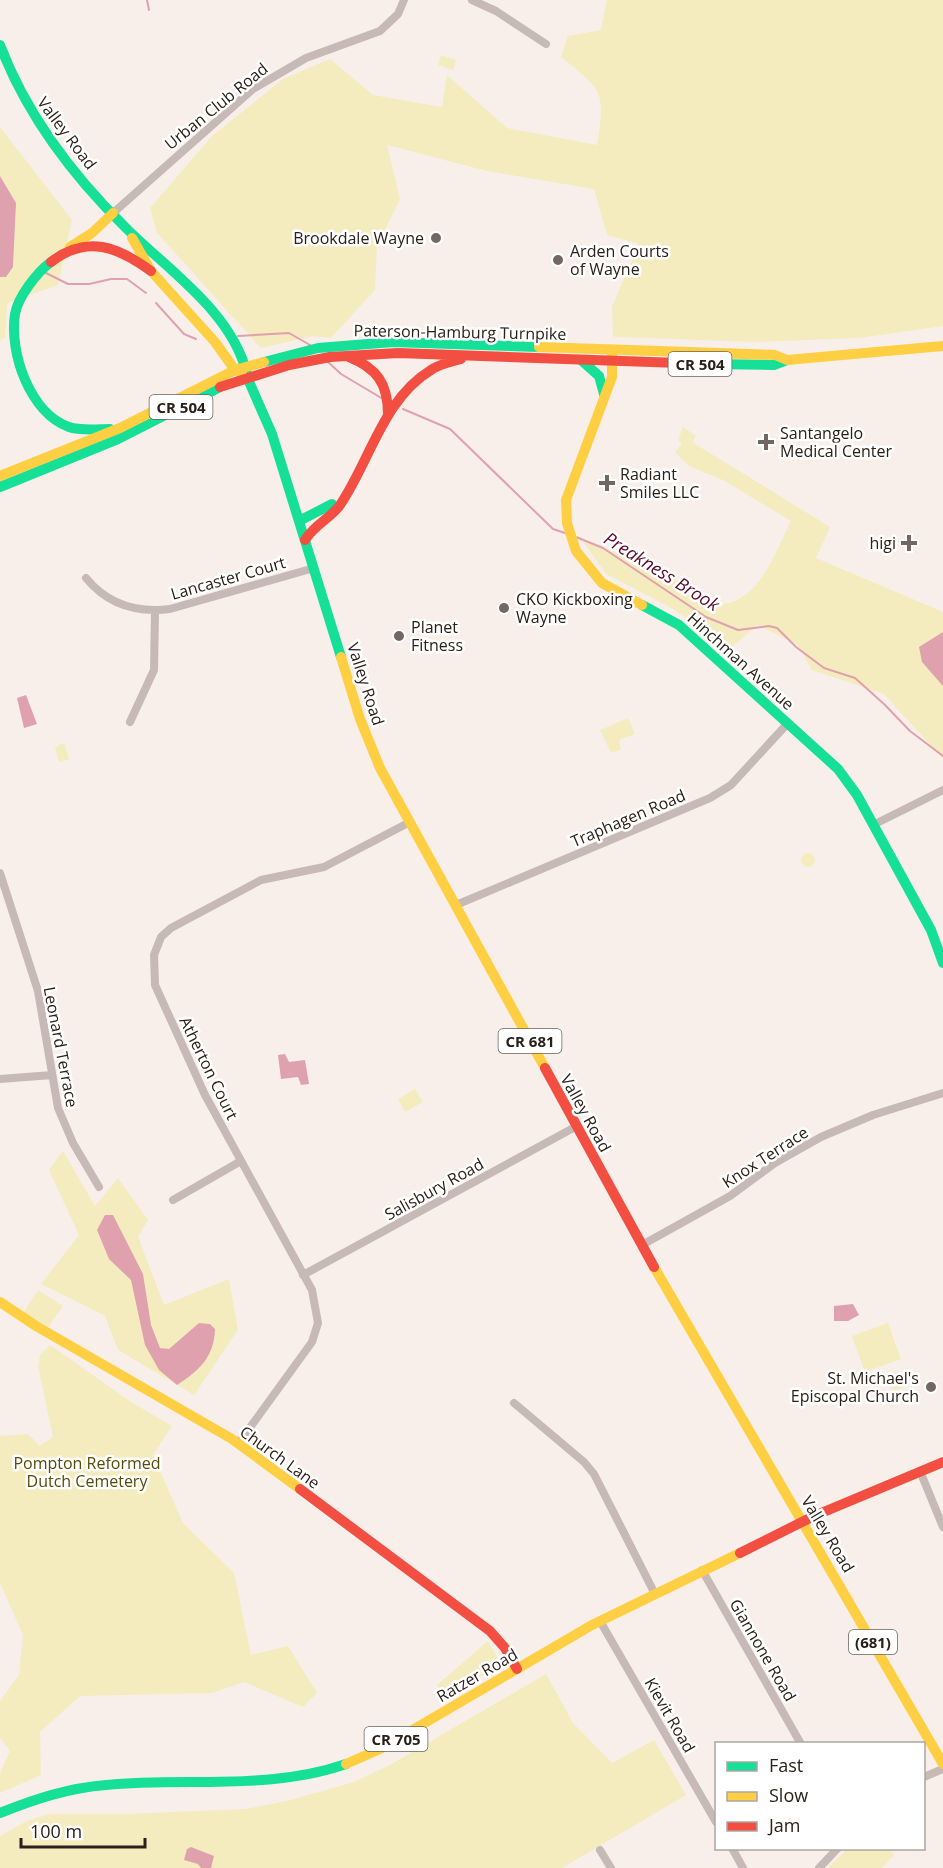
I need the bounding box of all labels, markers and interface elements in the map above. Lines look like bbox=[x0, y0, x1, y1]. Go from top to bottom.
street label: Urban Club Road bbox=[160, 58, 272, 154]
street label: Valley Road bbox=[32, 92, 102, 174]
place label: Brookdale Wayne bbox=[293, 227, 424, 249]
marker: Brookdale Wayne bbox=[429, 231, 443, 245]
place label: Arden Courts of Wayne bbox=[570, 240, 669, 280]
marker: Arden Courts of Wayne bbox=[551, 253, 565, 267]
street label: Paterson-Hamburg Turnpike bbox=[354, 319, 567, 345]
road number: CR 504 bbox=[668, 352, 732, 376]
road number: CR 504 bbox=[150, 395, 213, 419]
place label: Santangelo Medical Center bbox=[780, 422, 893, 462]
marker: Santangelo Medical Center bbox=[757, 433, 775, 451]
place label: Radiant Smiles LLC bbox=[620, 463, 699, 503]
marker: Radiant Smiles LLC bbox=[598, 474, 616, 492]
water label: Preakness Brook bbox=[600, 526, 725, 617]
place label: higi bbox=[869, 532, 896, 554]
marker: higi bbox=[900, 534, 918, 552]
street label: Lancaster Court bbox=[168, 551, 288, 605]
place label: CKO Kickboxing Wayne bbox=[516, 588, 633, 628]
marker: CKO Kickboxing Wayne bbox=[497, 601, 511, 615]
street label: Hinchman Avenue bbox=[683, 607, 799, 715]
place label: Planet Fitness bbox=[411, 616, 463, 656]
marker: Planet Fitness bbox=[392, 629, 406, 643]
street label: Valley Road bbox=[342, 640, 390, 728]
street label: Traphagen Road bbox=[567, 784, 689, 852]
street label: Leonard Terrace bbox=[39, 985, 83, 1109]
street label: Atherton Court bbox=[175, 1013, 244, 1124]
road number: CR 681 bbox=[498, 1029, 562, 1053]
street label: Valley Road bbox=[556, 1070, 616, 1156]
street label: Knox Terrace bbox=[718, 1121, 812, 1193]
street label: Salisbury Road bbox=[381, 1153, 487, 1225]
place label: St. Michael's Episcopal Church bbox=[791, 1367, 919, 1407]
marker: St. Michael's Episcopal Church bbox=[924, 1380, 938, 1394]
street label: Church Lane bbox=[236, 1420, 324, 1494]
park label: Pompton Reformed Dutch Cemetery bbox=[13, 1452, 161, 1492]
street label: Valley Road bbox=[796, 1492, 860, 1576]
street label: Giannone Road bbox=[725, 1595, 801, 1705]
road number: (681) bbox=[849, 1630, 897, 1654]
street label: Ratzer Road bbox=[433, 1643, 521, 1707]
street label: Kievit Road bbox=[640, 1674, 700, 1756]
road number: CR 705 bbox=[364, 1727, 428, 1751]
legend bbox=[715, 1742, 925, 1850]
text: Fast bbox=[769, 1753, 803, 1777]
text: Slow bbox=[769, 1783, 808, 1807]
scale bar bbox=[21, 1811, 146, 1849]
text: Jam bbox=[767, 1813, 801, 1837]
text: 100 m bbox=[30, 1819, 82, 1843]

